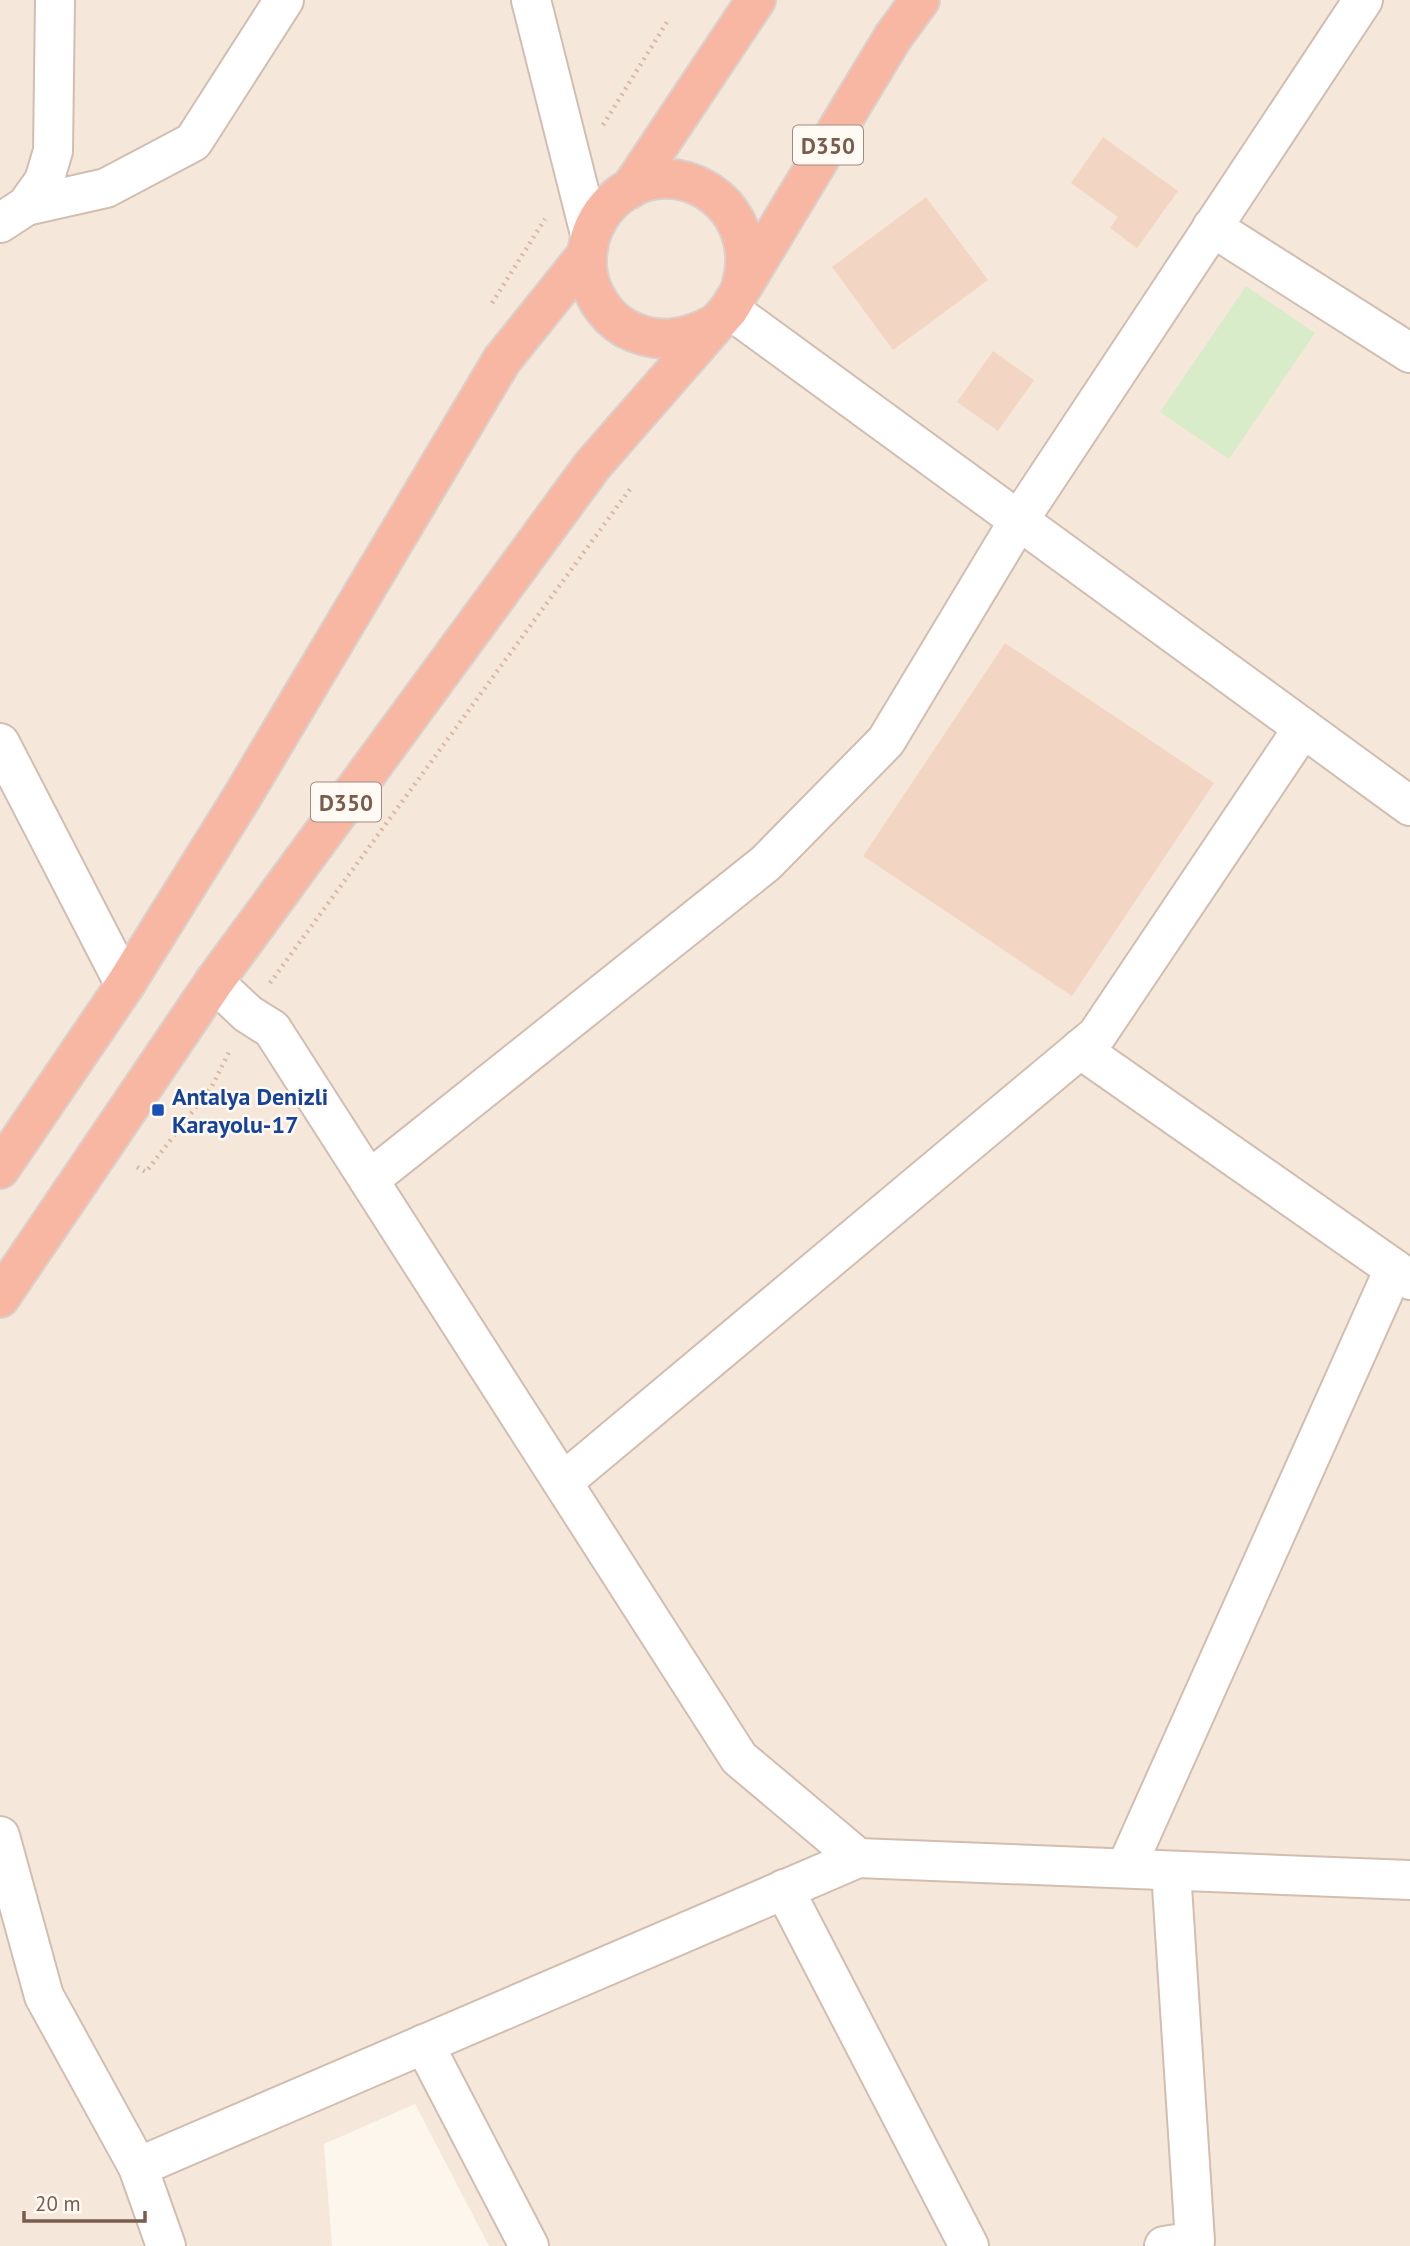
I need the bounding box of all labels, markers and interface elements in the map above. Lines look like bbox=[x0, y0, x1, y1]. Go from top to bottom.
road number: D350 bbox=[793, 126, 863, 164]
road number: D350 bbox=[311, 782, 381, 822]
place label: Antalya Denizli Karayolu-17 bbox=[172, 1081, 328, 1140]
marker: Antalya Denizli Karayolu-17 bbox=[150, 1102, 166, 1118]
scale bar bbox=[24, 2180, 145, 2224]
text: 20 m bbox=[35, 2190, 81, 2217]

